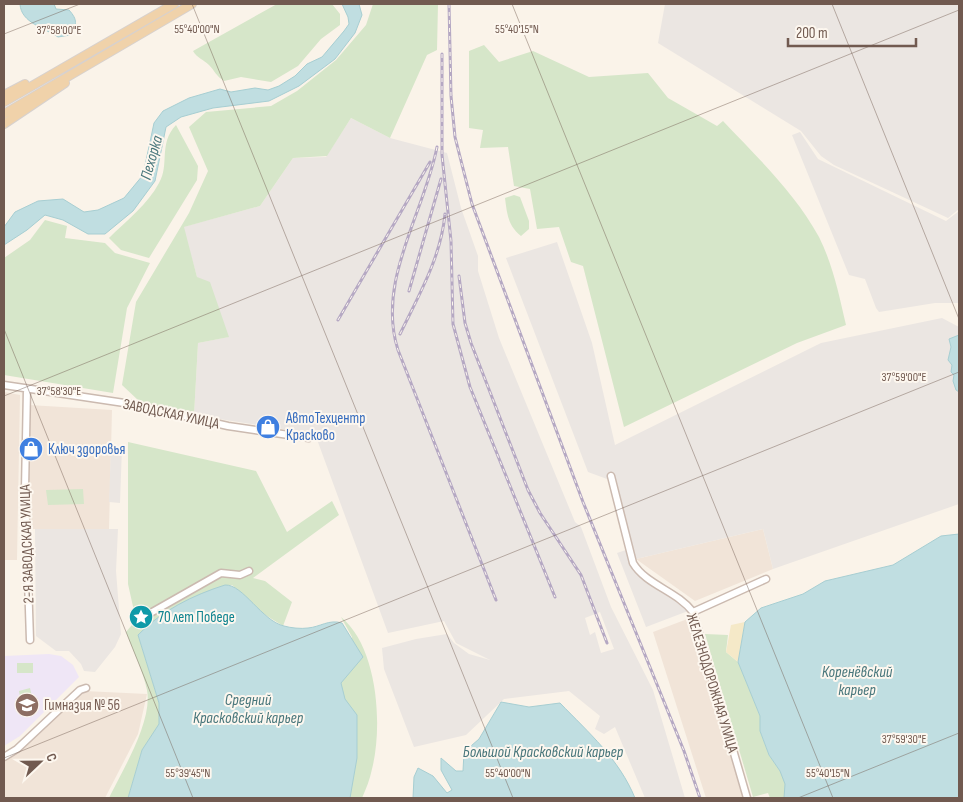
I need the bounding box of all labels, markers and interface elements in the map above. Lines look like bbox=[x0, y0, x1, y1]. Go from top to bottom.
scale bar bbox=[788, 15, 916, 47]
text: 55°40'00"N bbox=[174, 22, 220, 37]
text: 55°40'15"N bbox=[495, 22, 539, 37]
text: 37°58'00"E bbox=[37, 23, 81, 38]
text: 200 m bbox=[796, 24, 828, 43]
water label: Пехорка bbox=[137, 133, 167, 182]
text: 37°59'00"E bbox=[881, 370, 927, 385]
text: 37°58'30"E bbox=[37, 384, 81, 399]
street label: ЗАВОДСКАЯ УЛИЦА bbox=[121, 395, 221, 434]
place label: АвтоТехцентр Красково bbox=[285, 409, 365, 445]
shop icon: АвтоТехцентр Красково bbox=[255, 414, 281, 440]
shop icon: Ключ здоровья bbox=[18, 436, 44, 462]
place label: Ключ здоровья bbox=[48, 440, 125, 459]
street label: 2-Я ЗАВОДСКАЯ УЛИЦА bbox=[15, 484, 39, 604]
place icon: 70 лет Победе bbox=[128, 604, 154, 630]
place label: 70 лет Победе bbox=[158, 608, 235, 627]
street label: ЖЕЛЕЗНОДОРОЖНАЯ УЛИЦА bbox=[682, 611, 742, 756]
water label: Коренёвский карьер bbox=[822, 663, 893, 700]
water label: Средний Красковский карьер bbox=[193, 691, 304, 728]
school or university icon: Гимназия № 56 bbox=[14, 692, 40, 718]
place label: Гимназия № 56 bbox=[44, 696, 120, 715]
text: 37°59'30"E bbox=[882, 732, 926, 747]
north arrow bbox=[15, 737, 65, 787]
water label: Большой Красковский карьер bbox=[463, 743, 624, 762]
text: С bbox=[42, 751, 61, 764]
text: 55°39'45"N bbox=[166, 766, 210, 781]
text: 55°40'00"N bbox=[485, 766, 531, 781]
text: 55°40'15"N bbox=[806, 766, 850, 781]

